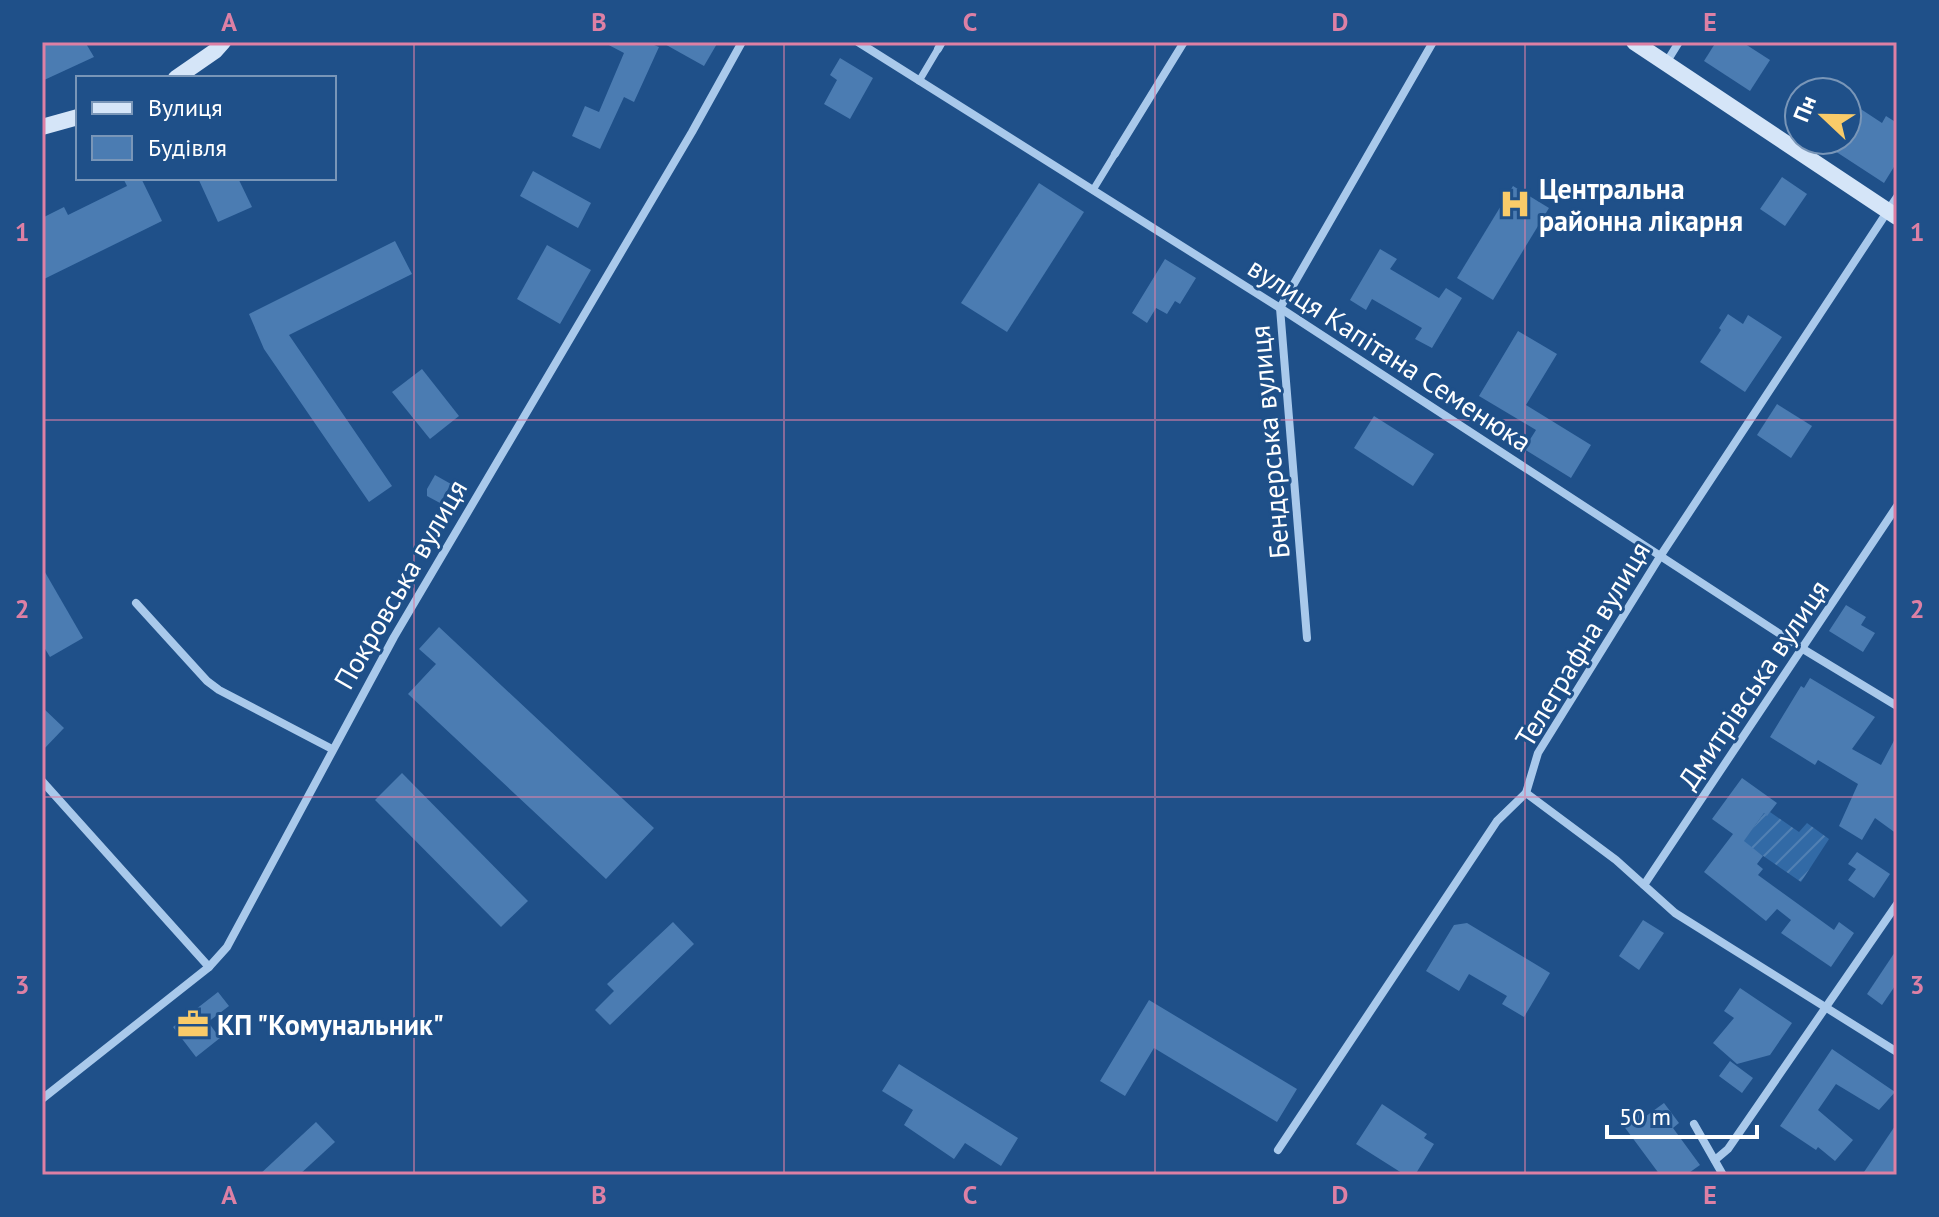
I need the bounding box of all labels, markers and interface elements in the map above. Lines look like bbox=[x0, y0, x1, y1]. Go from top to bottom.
text: A bbox=[221, 5, 237, 38]
text: B bbox=[591, 5, 607, 38]
text: C bbox=[963, 5, 977, 38]
text: D bbox=[1332, 5, 1348, 38]
text: E bbox=[1703, 5, 1717, 38]
legend bbox=[76, 76, 336, 180]
north arrow bbox=[1783, 76, 1863, 156]
text: Пн bbox=[1787, 91, 1822, 126]
text: Вулиця bbox=[148, 92, 223, 123]
text: Будівля bbox=[148, 132, 227, 163]
place label: Центральна районна лікарня bbox=[1539, 170, 1743, 239]
hospital icon: Центральна районна лікарня bbox=[1498, 187, 1532, 221]
text: 1 bbox=[15, 215, 29, 248]
text: 1 bbox=[1910, 215, 1924, 248]
street label: вулиця Капітана Семенюка bbox=[1241, 248, 1539, 460]
street label: Бендерська вулиця bbox=[1240, 324, 1298, 560]
street label: Покровська вулиця bbox=[325, 473, 475, 695]
street label: Телеграфна вулиця bbox=[1506, 534, 1658, 754]
street label: Дмитрівська вулиця bbox=[1669, 572, 1837, 796]
text: 2 bbox=[15, 592, 29, 625]
text: 2 bbox=[1910, 592, 1924, 625]
text: 3 bbox=[15, 968, 29, 1001]
text: 3 bbox=[1910, 968, 1924, 1001]
place label: КП "Комунальник" bbox=[217, 1006, 444, 1043]
office icon: КП "Комунальник" bbox=[176, 1007, 210, 1041]
scale bar bbox=[1607, 1089, 1757, 1139]
text: 50 m bbox=[1619, 1101, 1671, 1132]
text: A bbox=[221, 1178, 237, 1211]
text: B bbox=[591, 1178, 607, 1211]
text: C bbox=[963, 1178, 977, 1211]
text: D bbox=[1332, 1178, 1348, 1211]
text: E bbox=[1703, 1178, 1717, 1211]

